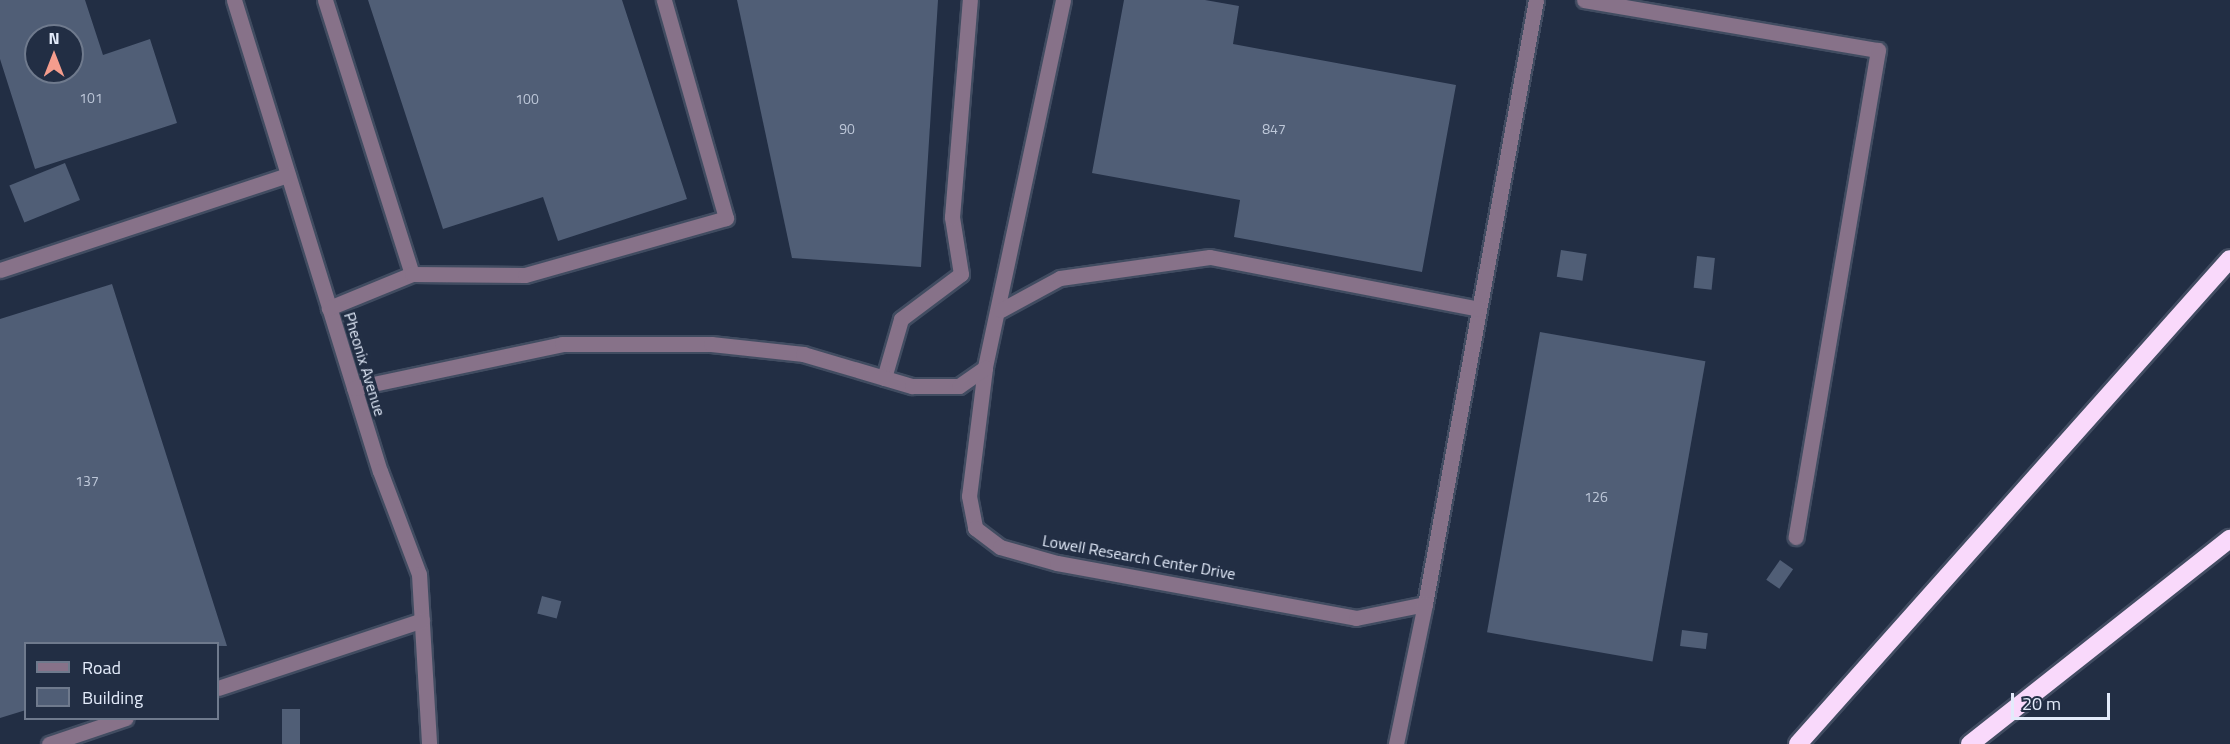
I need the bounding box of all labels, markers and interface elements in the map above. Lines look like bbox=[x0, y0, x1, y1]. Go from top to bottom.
north arrow bbox=[24, 24, 84, 84]
text: N bbox=[48, 26, 60, 50]
house number: 101 bbox=[79, 90, 103, 106]
house number: 100 bbox=[515, 91, 539, 107]
house number: 90 bbox=[839, 121, 855, 137]
house number: 847 bbox=[1262, 121, 1286, 137]
street label: Pheonix Avenue bbox=[340, 310, 390, 418]
house number: 137 bbox=[75, 473, 99, 489]
house number: 126 bbox=[1584, 489, 1608, 505]
street label: Lowell Research Center Drive bbox=[1041, 531, 1237, 583]
legend bbox=[24, 642, 219, 720]
text: Road bbox=[82, 654, 121, 681]
scale bar bbox=[2014, 681, 2113, 719]
text: Building bbox=[82, 684, 143, 711]
text: 20 m bbox=[2022, 690, 2061, 717]

